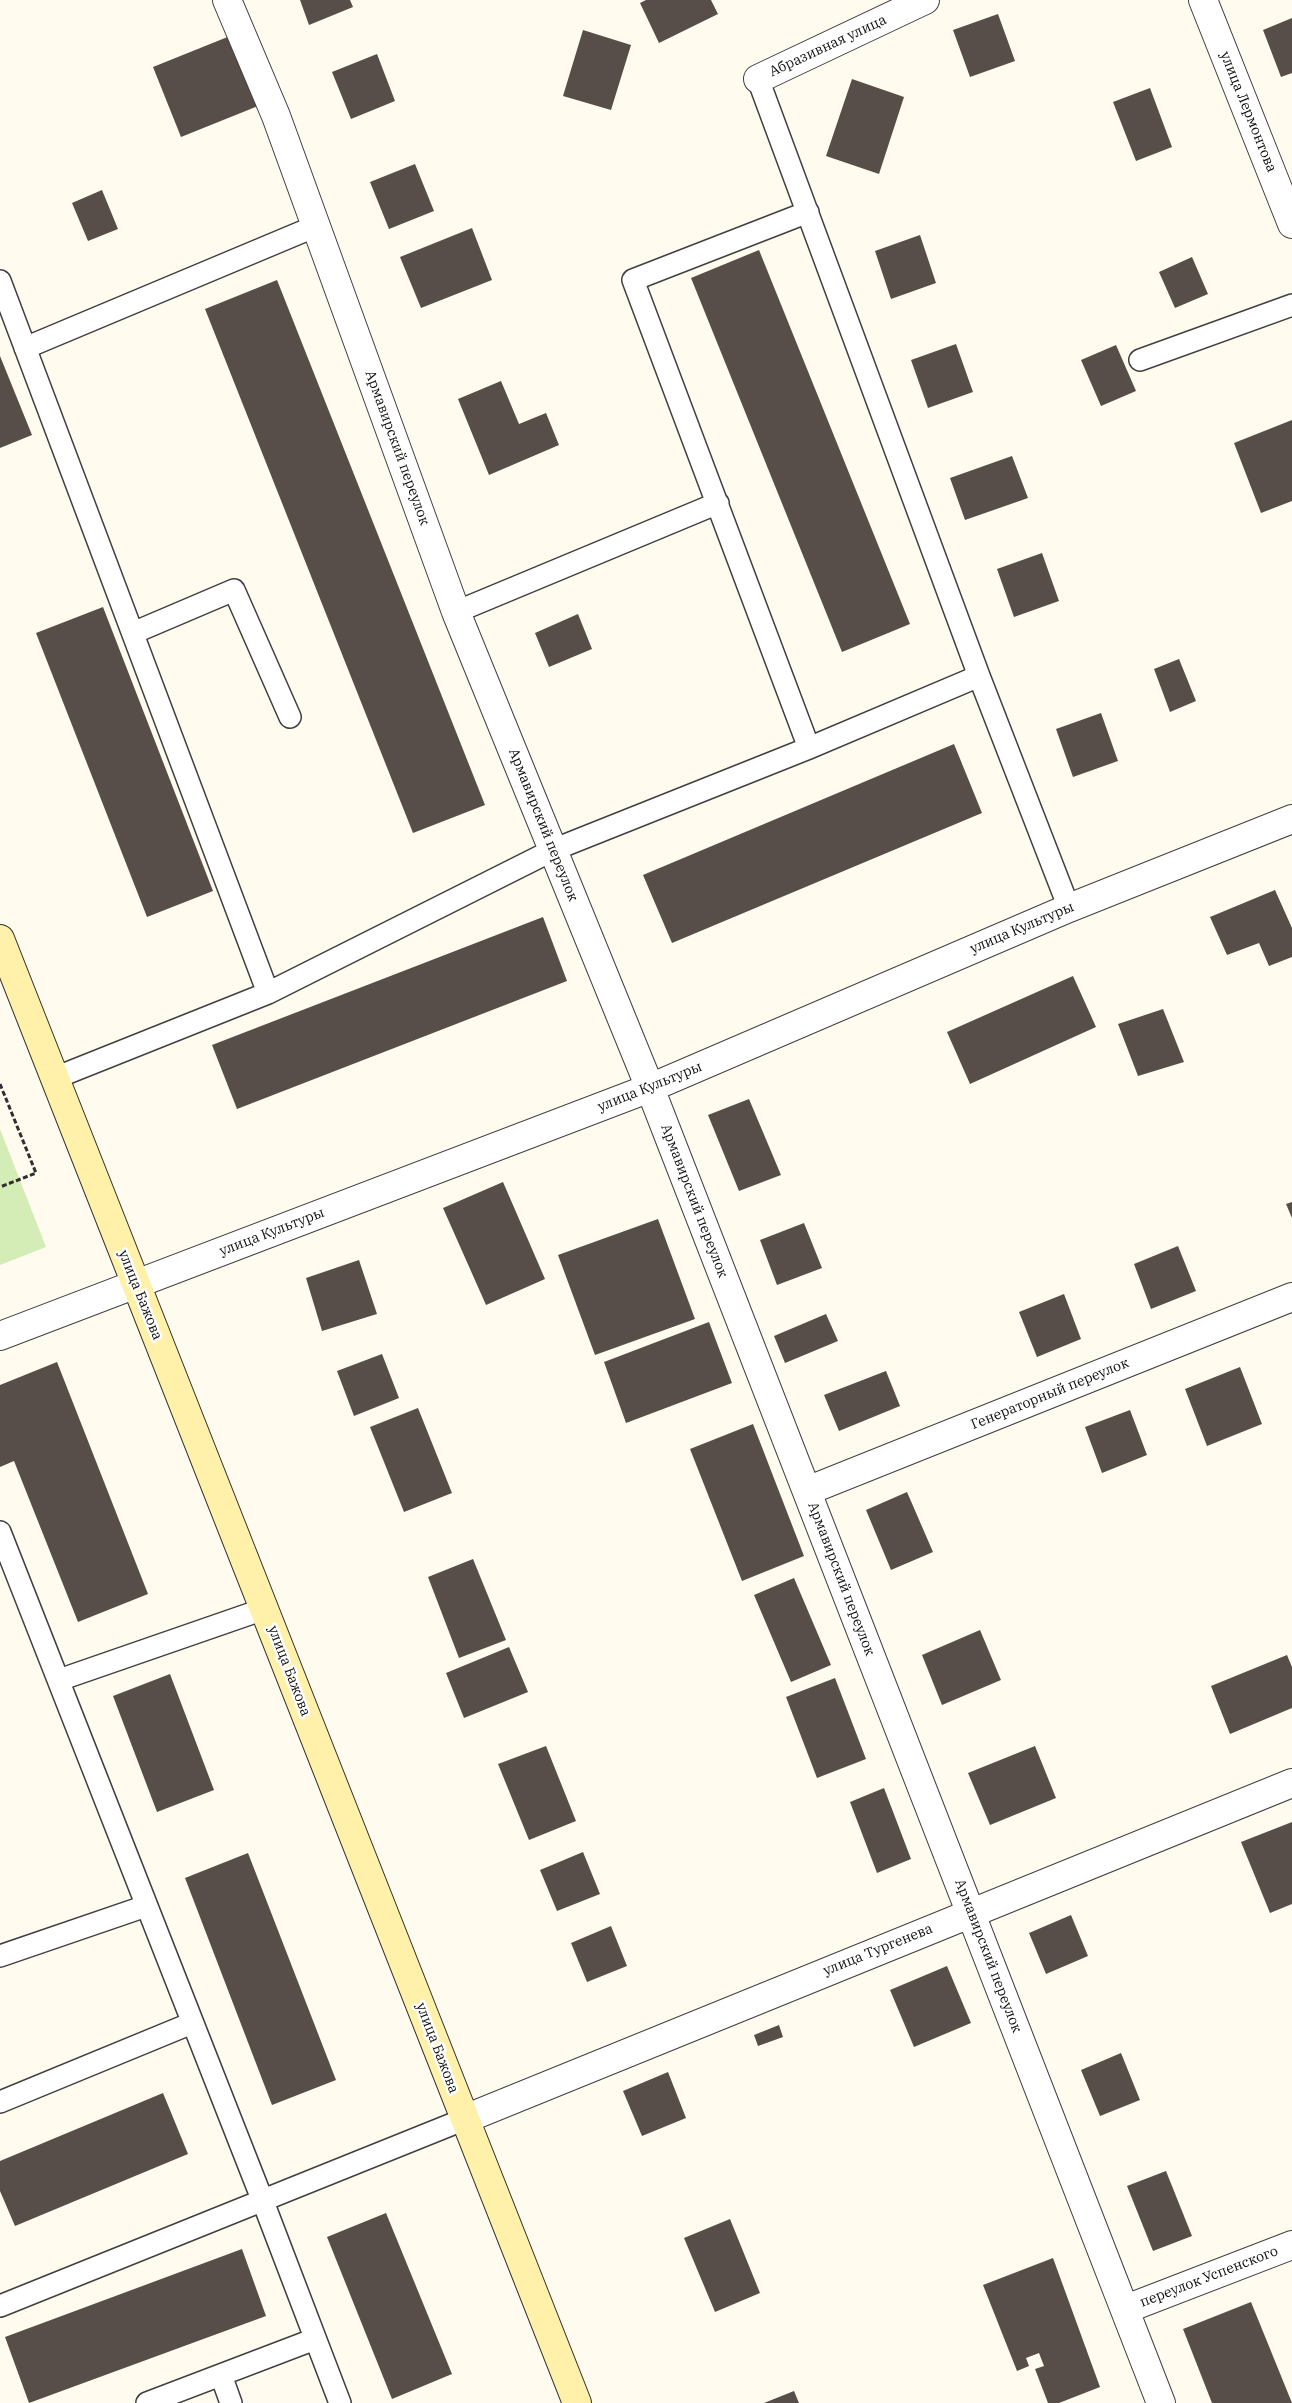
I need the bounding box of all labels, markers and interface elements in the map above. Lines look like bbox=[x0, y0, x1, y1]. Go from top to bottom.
street label: Абразивная улица bbox=[767, 11, 889, 81]
street label: улица Лермонтова bbox=[1216, 49, 1280, 175]
street label: Армавирский переулок bbox=[361, 368, 433, 528]
street label: Армавирский переулок bbox=[505, 746, 581, 904]
street label: улица Культуры bbox=[968, 899, 1076, 957]
street label: улица Культуры bbox=[595, 1058, 705, 1116]
street label: Армавирский переулок bbox=[657, 1122, 731, 1280]
street label: улица Культуры bbox=[217, 1204, 327, 1260]
street label: улица Бажова bbox=[114, 1248, 166, 1342]
street label: Генераторный переулок bbox=[969, 1355, 1131, 1433]
street label: Армавирский переулок bbox=[804, 1500, 878, 1658]
street label: улица Бажова bbox=[264, 1623, 314, 1719]
street label: Армавирский переулок bbox=[951, 1877, 1025, 2035]
street label: улица Тургенева bbox=[821, 1920, 935, 1980]
street label: улица Бажова bbox=[412, 2000, 462, 2096]
street label: переулок Успенского bbox=[1138, 2243, 1280, 2311]

